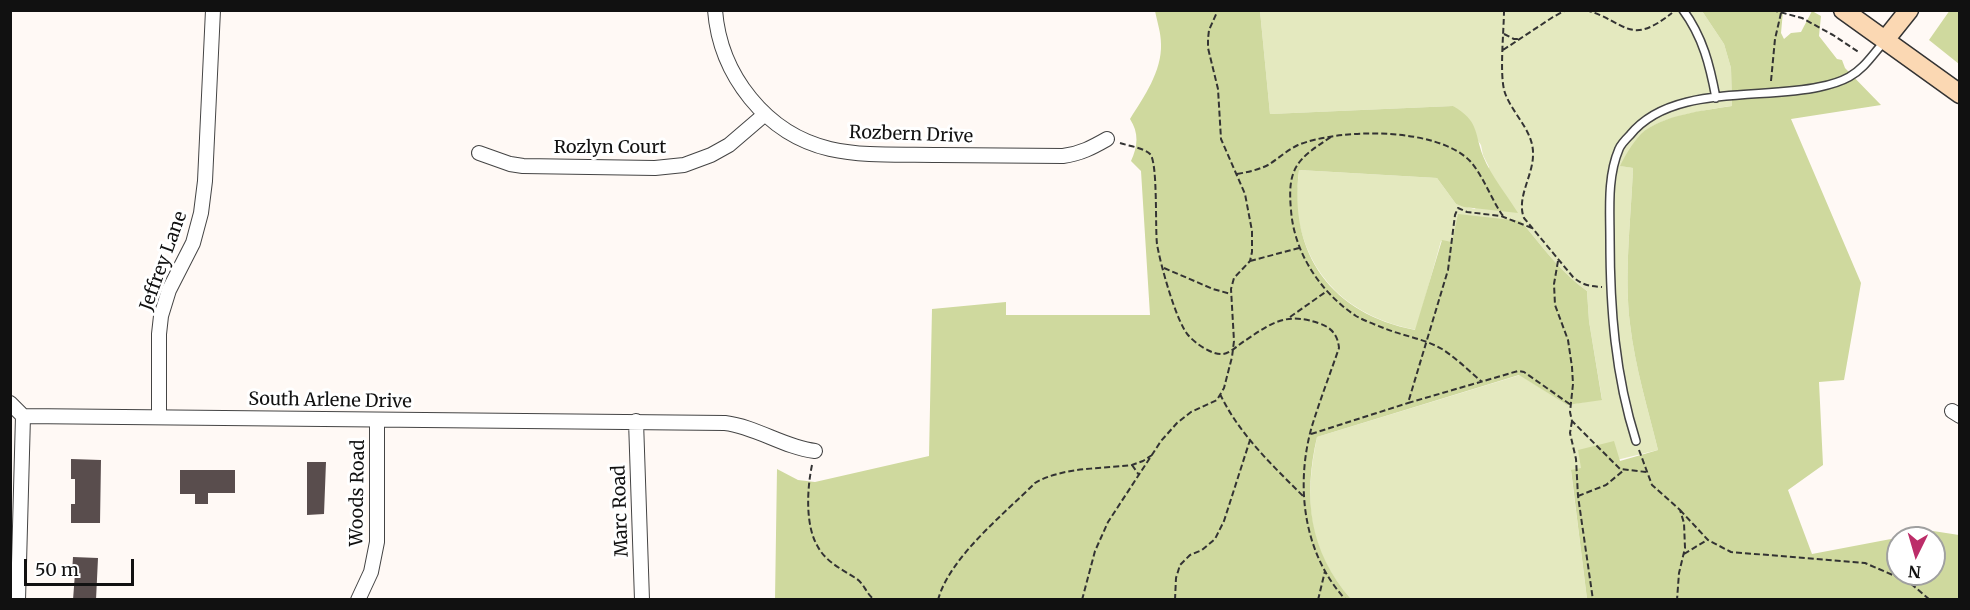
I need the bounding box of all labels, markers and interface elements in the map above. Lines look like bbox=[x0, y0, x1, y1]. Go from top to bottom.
street label: Rozbern Drive bbox=[849, 122, 973, 148]
street label: Rozlyn Court bbox=[554, 137, 666, 159]
street label: Jeffrey Lane bbox=[136, 208, 192, 314]
street label: South Arlene Drive bbox=[248, 389, 412, 413]
street label: Woods Road bbox=[346, 439, 370, 547]
street label: Marc Road bbox=[609, 465, 633, 557]
north arrow bbox=[1886, 526, 1946, 586]
scale bar bbox=[27, 547, 136, 585]
text: 50 m bbox=[35, 558, 79, 581]
text: N bbox=[1907, 561, 1922, 582]

